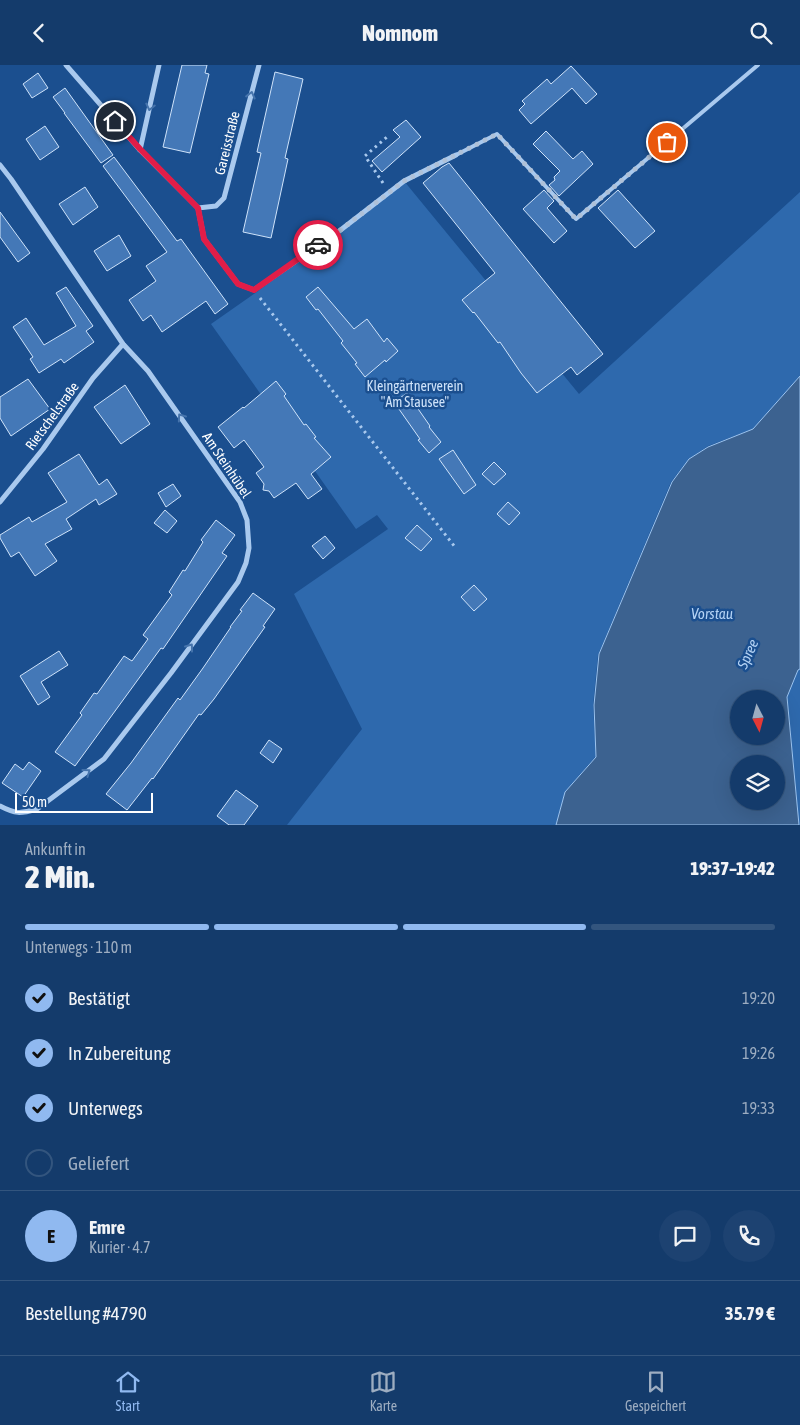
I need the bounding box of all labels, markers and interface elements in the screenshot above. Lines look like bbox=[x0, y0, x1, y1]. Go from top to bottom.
icon: back bbox=[25, 19, 53, 47]
icon: search bbox=[747, 19, 775, 47]
text: Nomnom bbox=[362, 20, 438, 46]
one-way arrow bbox=[245, 91, 256, 100]
pin bbox=[94, 100, 136, 142]
one-way arrow bbox=[145, 103, 156, 112]
icon: home bbox=[101, 107, 129, 135]
street label: Gareisstraße bbox=[211, 110, 243, 176]
pin bbox=[646, 121, 688, 163]
icon: bag bbox=[653, 128, 681, 156]
courier bbox=[293, 220, 343, 270]
icon: car bbox=[304, 231, 332, 259]
park label: Kleingärtnerverein "Am Stausee" bbox=[367, 378, 463, 410]
street label: Rietschelstraße bbox=[22, 379, 82, 453]
one-way arrow bbox=[178, 414, 187, 423]
street label: Am Steinhübel bbox=[199, 429, 255, 501]
water label: Vorstau bbox=[691, 605, 733, 622]
water label: Spree bbox=[733, 636, 762, 672]
one-way arrow bbox=[184, 643, 193, 653]
north arrow bbox=[730, 690, 785, 745]
map controls bbox=[730, 690, 785, 810]
button: layers bbox=[730, 755, 785, 810]
one-way arrow bbox=[81, 769, 91, 778]
scale bar bbox=[15, 790, 152, 813]
text: 50 m bbox=[22, 794, 47, 810]
text: Ankunft in bbox=[25, 840, 86, 858]
text: 19:37–19:42 bbox=[690, 857, 775, 879]
text: 2 Min. bbox=[25, 858, 94, 895]
text: Unterwegs · 110 m bbox=[25, 938, 132, 956]
icon: check bbox=[25, 984, 53, 1012]
text: Bestätigt bbox=[68, 987, 130, 1009]
text: 19:20 bbox=[742, 989, 775, 1007]
icon: check bbox=[25, 1039, 53, 1067]
text: In Zubereitung bbox=[68, 1042, 171, 1064]
text: 19:26 bbox=[742, 1044, 775, 1062]
icon: check bbox=[25, 1094, 53, 1122]
text: Unterwegs bbox=[68, 1097, 143, 1119]
text: 19:33 bbox=[742, 1099, 775, 1117]
text: Geliefert bbox=[68, 1152, 129, 1174]
button: chat bbox=[659, 1210, 711, 1262]
button: phone bbox=[723, 1210, 775, 1262]
text: Emre bbox=[89, 1216, 125, 1238]
text: E bbox=[47, 1225, 55, 1247]
text: Kurier · 4.7 bbox=[89, 1238, 151, 1256]
text: Bestellung #4790 bbox=[25, 1302, 147, 1324]
text: 35.79 € bbox=[725, 1302, 775, 1324]
tab: Start bbox=[114, 1368, 142, 1414]
tab: Karte bbox=[369, 1368, 397, 1414]
tab: Gespeichert bbox=[625, 1368, 686, 1414]

